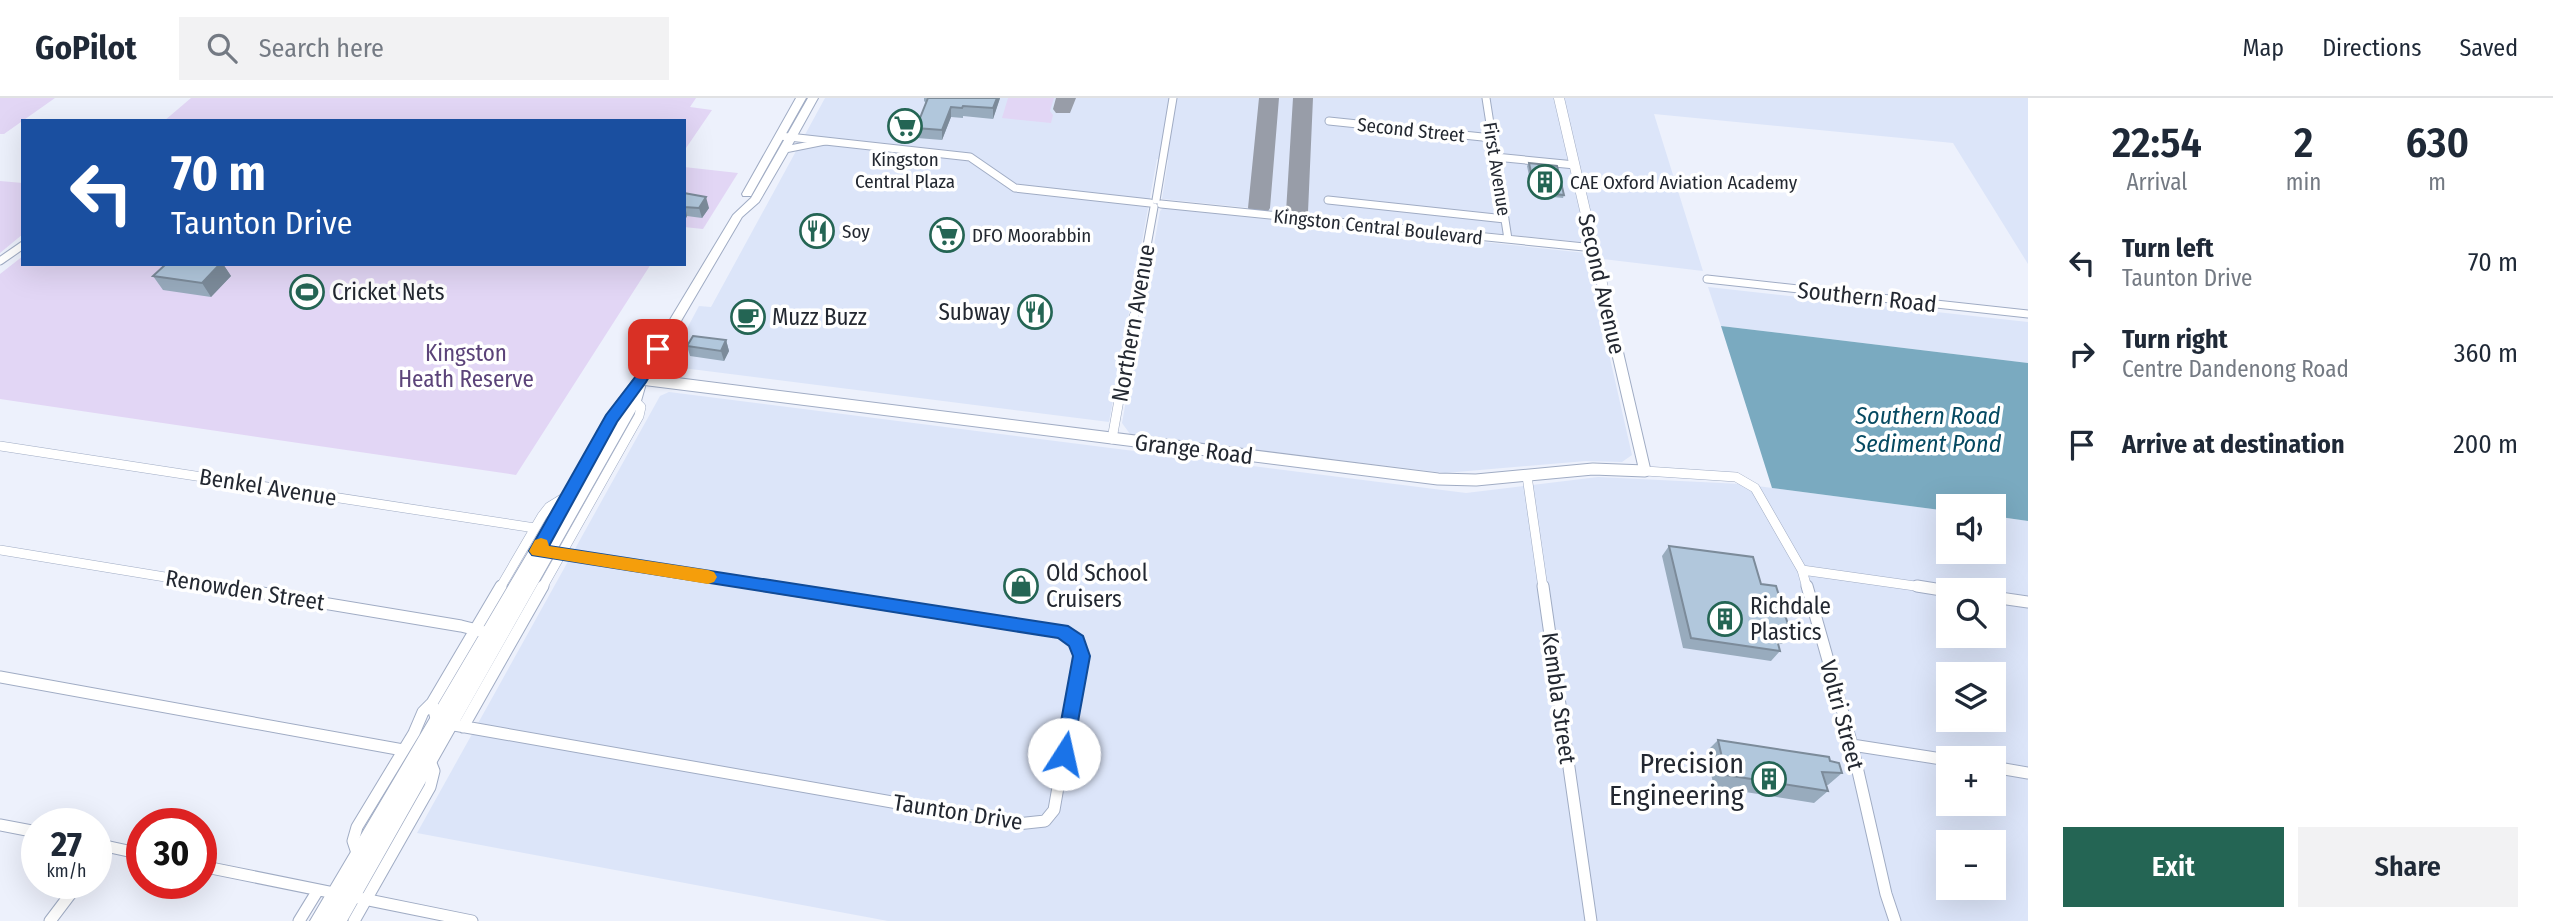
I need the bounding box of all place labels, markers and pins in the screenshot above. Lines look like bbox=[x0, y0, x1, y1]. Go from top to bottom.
supermarket icon: Kingston Central Plaza bbox=[886, 107, 924, 145]
place label: Kingston Central Plaza bbox=[855, 148, 955, 193]
building icon: CAE Oxford Aviation Academy bbox=[1526, 163, 1564, 201]
place label: CAE Oxford Aviation Academy bbox=[1570, 171, 1798, 194]
restaurant icon: Soy bbox=[798, 212, 836, 250]
supermarket icon: DFO Moorabbin bbox=[928, 216, 966, 254]
place label: Soy bbox=[842, 220, 870, 243]
place label: DFO Moorabbin bbox=[972, 224, 1091, 247]
sports icon: Cricket Nets bbox=[288, 273, 326, 311]
place label: Cricket Nets bbox=[332, 278, 445, 306]
restaurant icon: Subway bbox=[1016, 293, 1054, 331]
cafe icon: Muzz Buzz bbox=[729, 298, 767, 336]
place label: Subway bbox=[938, 298, 1011, 326]
place label: Muzz Buzz bbox=[772, 303, 867, 331]
pin bbox=[628, 319, 688, 379]
place label: Old School Cruisers bbox=[1046, 559, 1148, 613]
shop icon: Old School Cruisers bbox=[1002, 567, 1040, 605]
place label: Richdale Plastics bbox=[1750, 592, 1831, 646]
building icon: Richdale Plastics bbox=[1706, 600, 1744, 638]
place label: Precision Engineering bbox=[1609, 747, 1745, 812]
building icon: Precision Engineering bbox=[1750, 760, 1788, 798]

